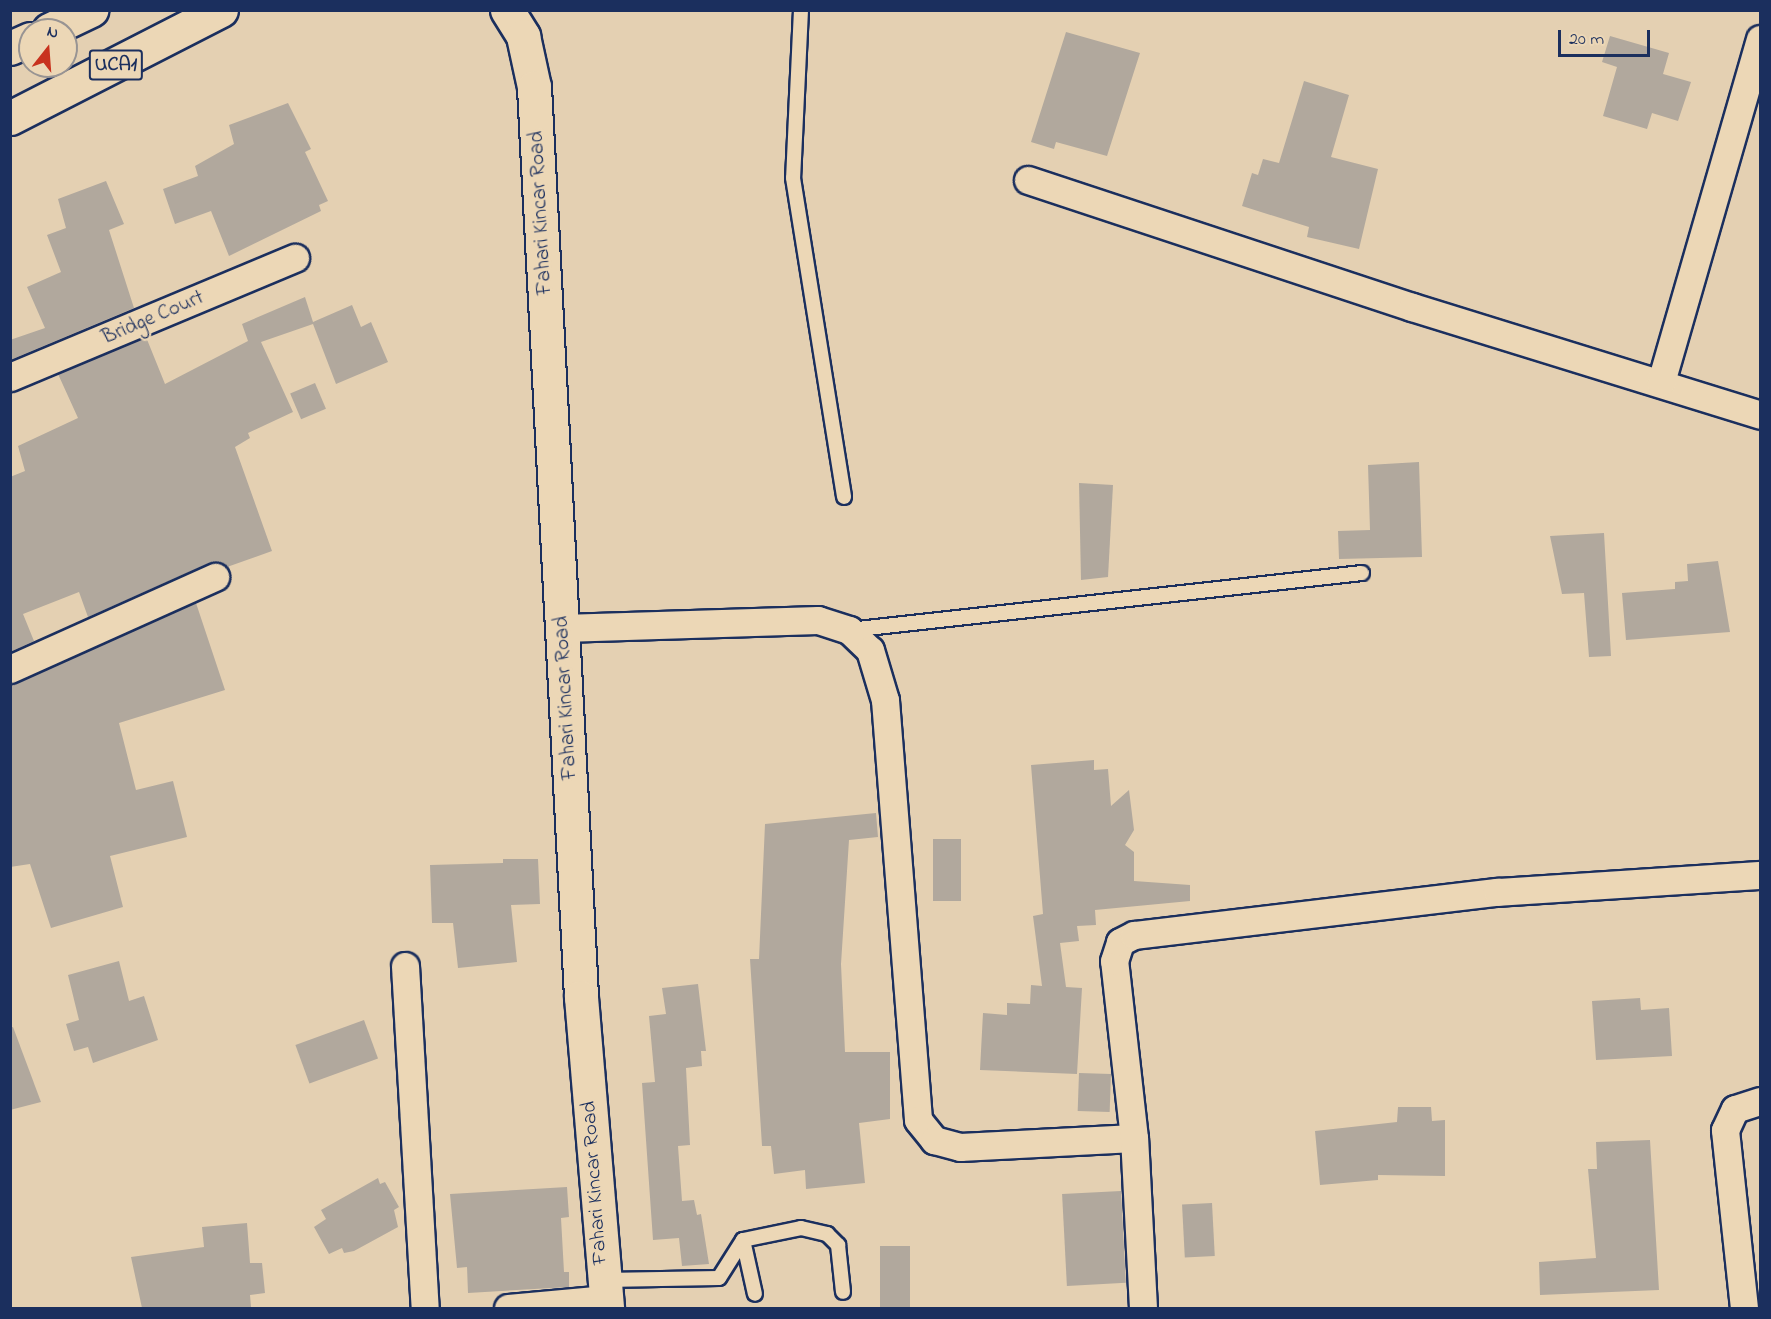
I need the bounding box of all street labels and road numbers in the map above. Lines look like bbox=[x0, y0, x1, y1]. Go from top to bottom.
road number: UCA1 bbox=[88, 48, 144, 82]
street label: Fahari Kincar Road bbox=[524, 130, 558, 296]
street label: Bridge Court bbox=[98, 285, 208, 351]
street label: Fahari Kincar Road bbox=[549, 615, 583, 781]
street label: Fahari Kincar Road bbox=[577, 1100, 613, 1266]

